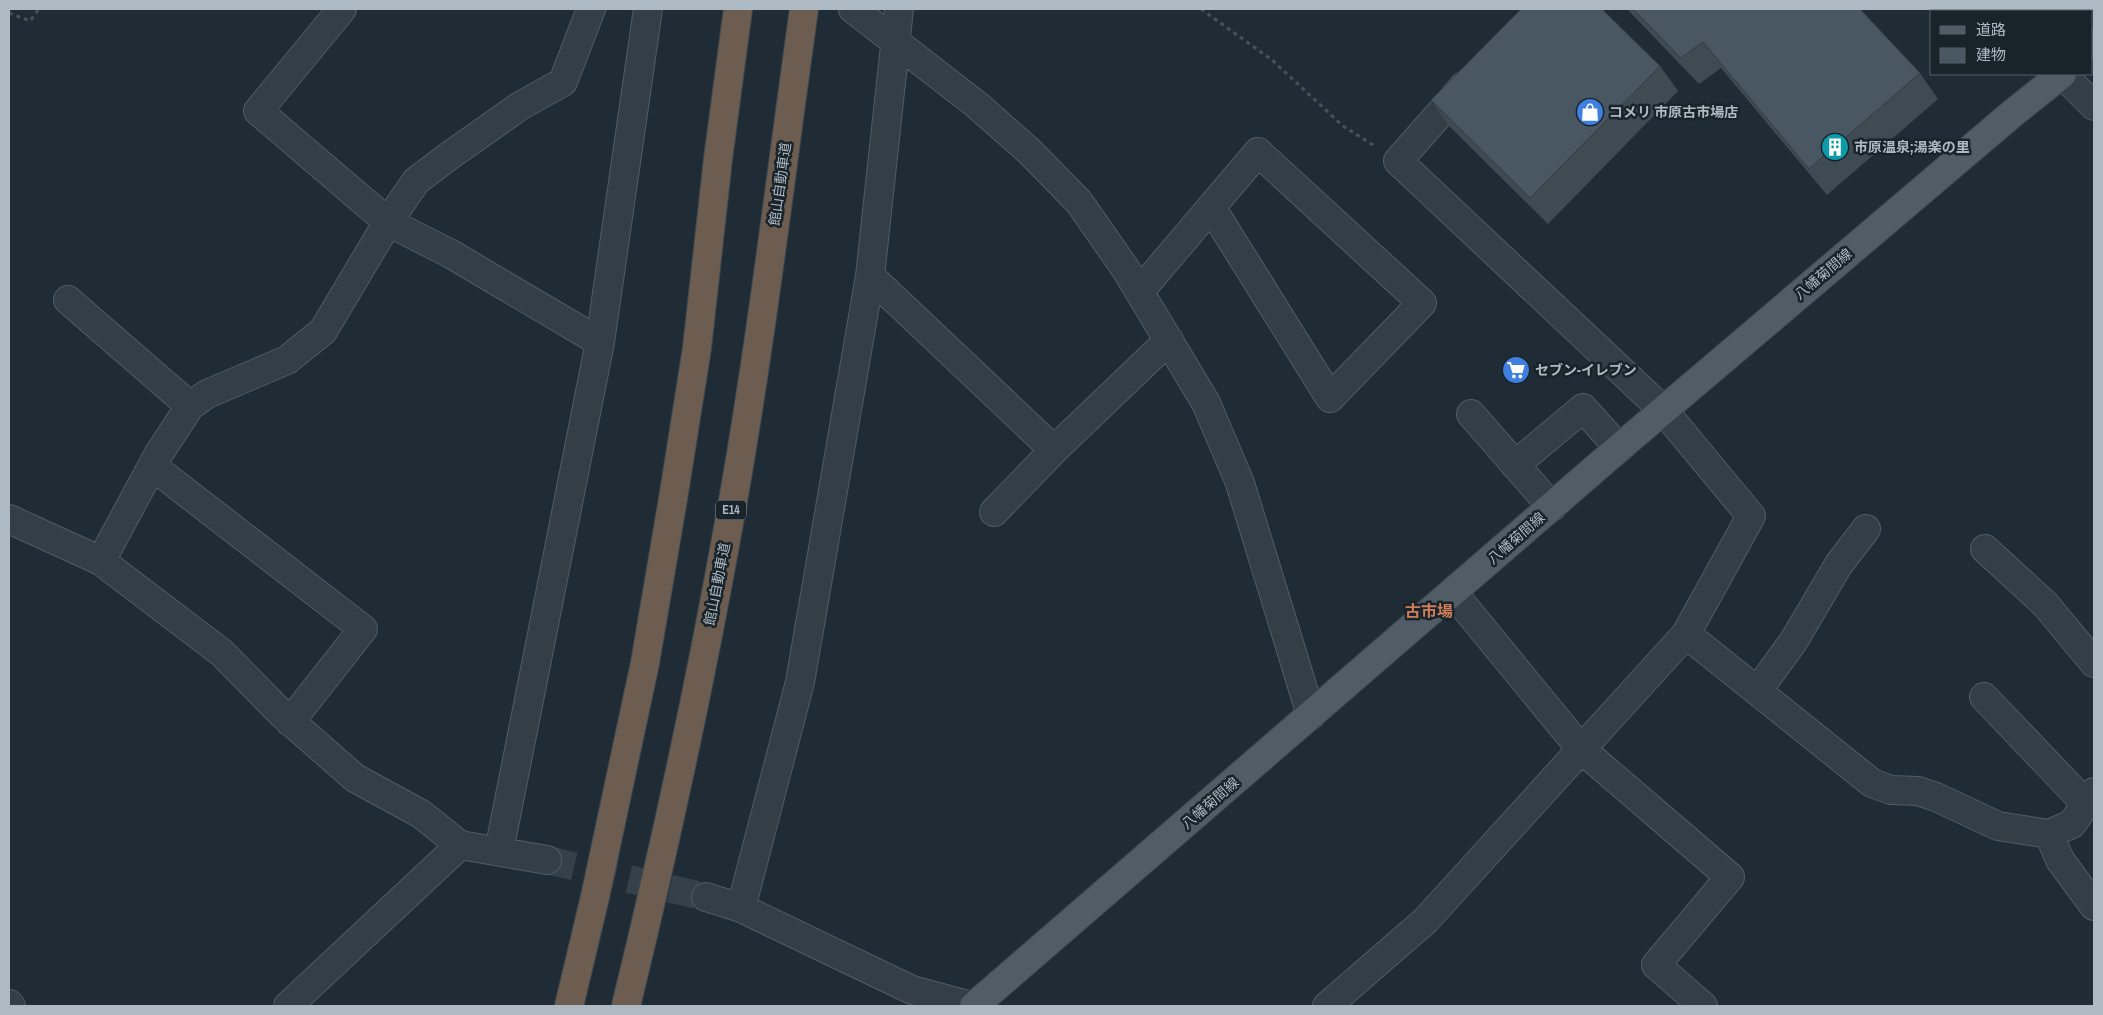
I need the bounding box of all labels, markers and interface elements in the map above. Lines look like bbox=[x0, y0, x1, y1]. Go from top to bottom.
legend bbox=[1930, 10, 2093, 75]
text: 道路 bbox=[1976, 19, 2006, 40]
text: 建物 bbox=[1976, 44, 2006, 65]
shop icon: コメリ 市原古市場店 bbox=[1575, 97, 1605, 127]
place label: コメリ 市原古市場店 bbox=[1609, 103, 1738, 121]
building icon: 市原温泉;湯楽の里 bbox=[1820, 132, 1850, 162]
place label: 市原温泉;湯楽の里 bbox=[1854, 138, 1970, 156]
street label: 館山自動車道 bbox=[765, 141, 795, 227]
street label: 八幡菊間線 bbox=[1790, 245, 1856, 303]
supermarket icon: セブン-イレブン bbox=[1501, 355, 1531, 385]
place label: セブン-イレブン bbox=[1535, 361, 1637, 379]
road number: E14 bbox=[716, 500, 746, 520]
street label: 八幡菊間線 bbox=[1484, 508, 1548, 568]
street label: 館山自動車道 bbox=[700, 541, 734, 627]
district label: 古市場 bbox=[1405, 600, 1453, 622]
street label: 八幡菊間線 bbox=[1178, 773, 1242, 833]

